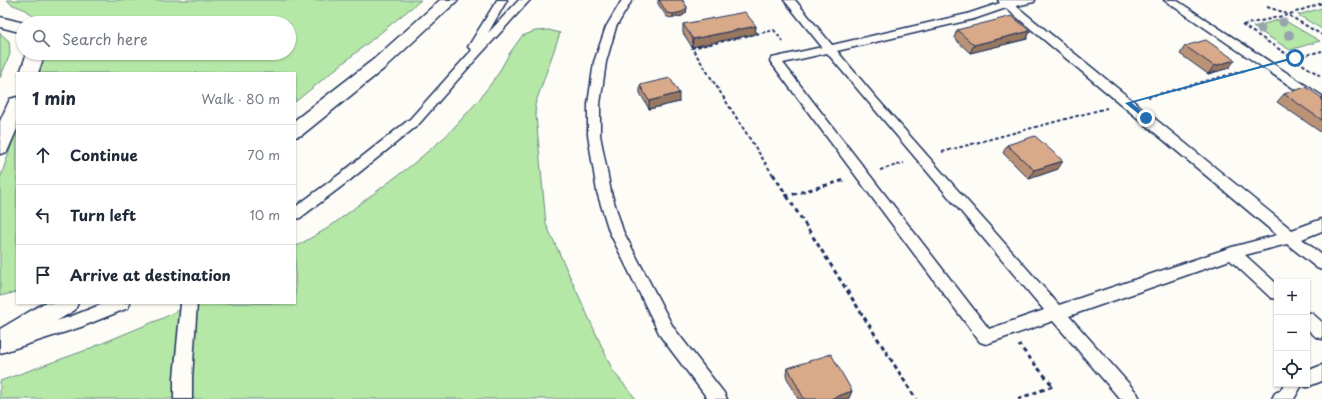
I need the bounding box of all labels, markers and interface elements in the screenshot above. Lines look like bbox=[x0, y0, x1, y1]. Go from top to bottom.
search box bbox=[16, 16, 296, 60]
icon: search bbox=[30, 27, 52, 49]
text: Search here bbox=[62, 27, 148, 50]
route start bbox=[1286, 49, 1304, 67]
text: 1 min bbox=[32, 85, 76, 111]
text: Walk · 80 m bbox=[202, 89, 280, 108]
route end bbox=[1137, 109, 1155, 127]
text: Continue bbox=[70, 143, 138, 166]
icon: ahead bbox=[32, 144, 54, 166]
text: 70 m bbox=[247, 145, 280, 164]
text: Turn left bbox=[70, 203, 136, 226]
icon: left bbox=[32, 204, 54, 226]
text: 10 m bbox=[250, 205, 280, 224]
text: Arrive at destination bbox=[70, 263, 231, 286]
icon: arrive bbox=[32, 264, 54, 286]
map controls bbox=[1274, 279, 1310, 387]
button: + bbox=[1274, 279, 1310, 315]
button: − bbox=[1274, 315, 1310, 351]
button: locate bbox=[1274, 351, 1310, 387]

